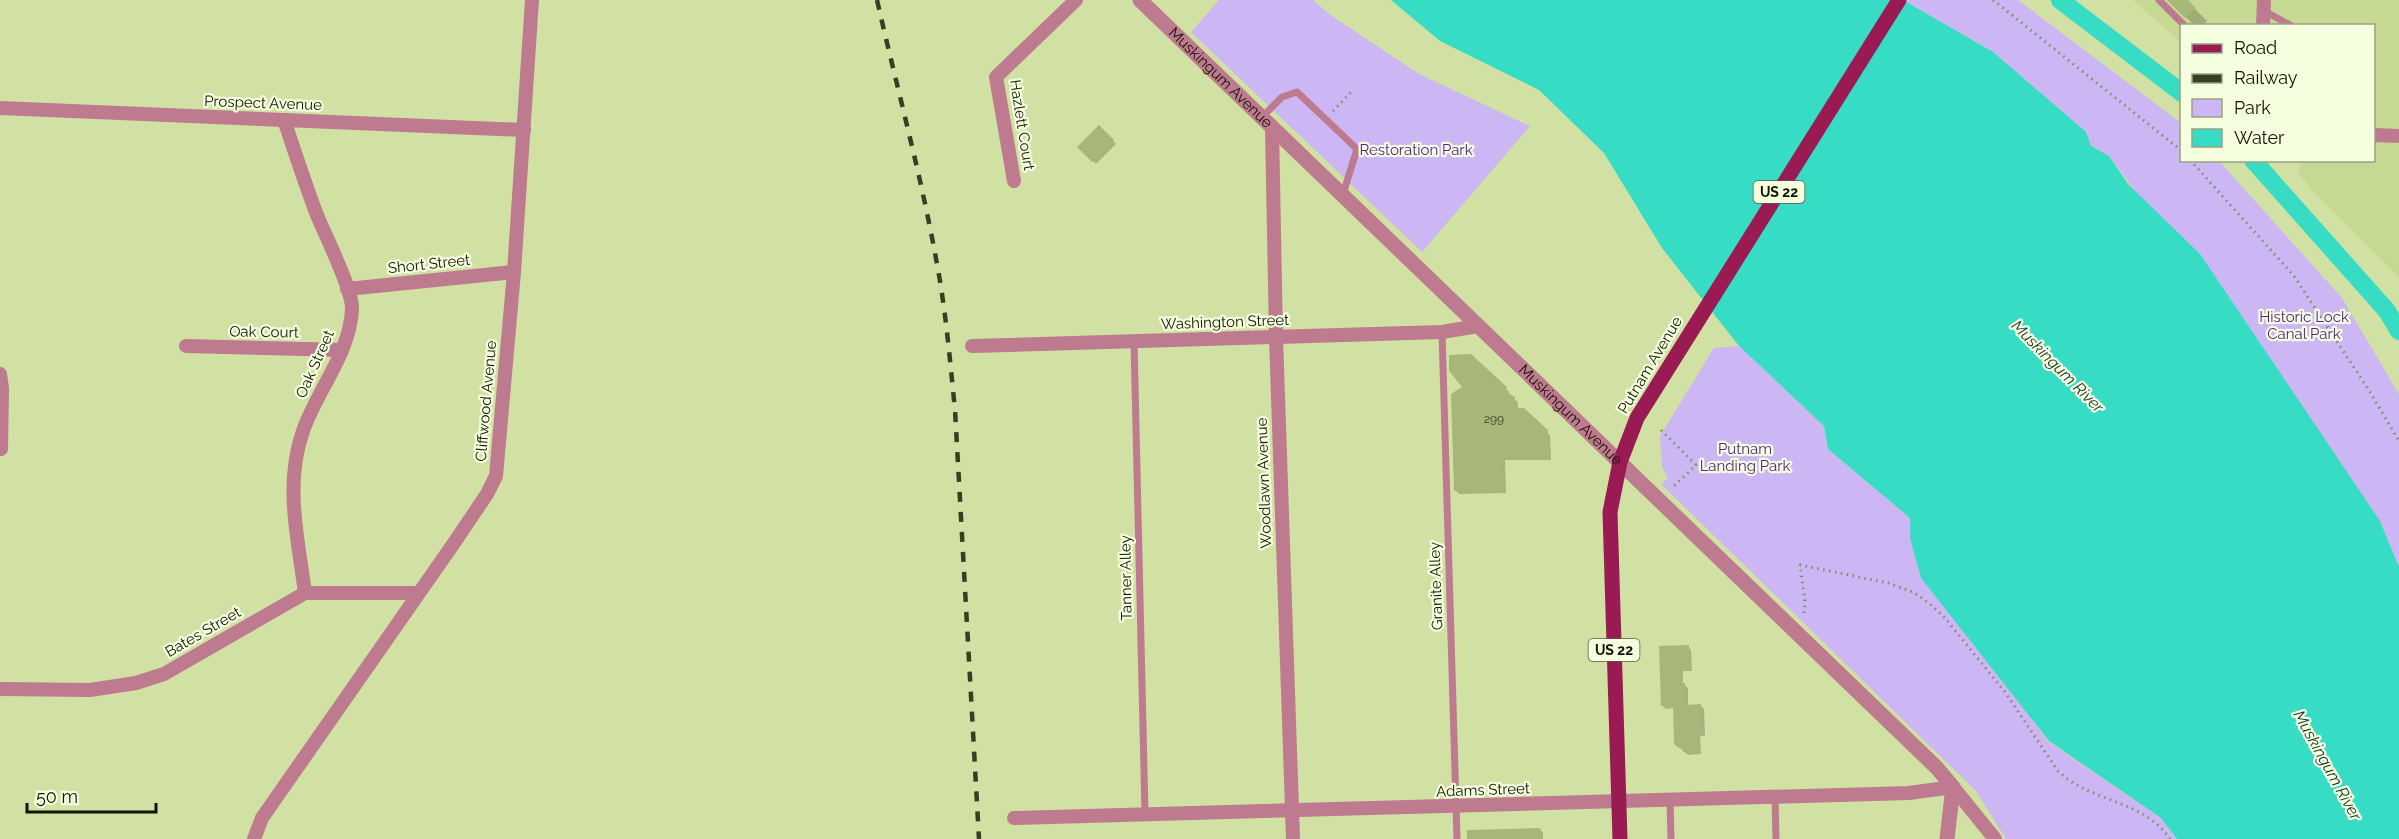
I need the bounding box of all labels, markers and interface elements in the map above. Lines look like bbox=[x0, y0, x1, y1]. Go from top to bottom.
street label: Muskingum Avenue bbox=[1165, 24, 1276, 132]
legend bbox=[2180, 24, 2375, 162]
text: Road bbox=[2234, 37, 2277, 58]
text: Railway bbox=[2234, 67, 2298, 88]
street label: Hazlett Court bbox=[1006, 78, 1038, 172]
street label: Prospect Avenue bbox=[204, 92, 322, 114]
text: Park bbox=[2234, 97, 2271, 118]
text: Water bbox=[2234, 127, 2285, 148]
park label: Restoration Park bbox=[1359, 141, 1473, 159]
road number: US 22 bbox=[1754, 181, 1804, 203]
street label: Short Street bbox=[387, 251, 471, 277]
park label: Historic Lock Canal Park bbox=[2259, 308, 2349, 343]
street label: Washington Street bbox=[1161, 311, 1289, 333]
street label: Putnam Avenue bbox=[1614, 313, 1686, 417]
water label: Muskingum River bbox=[2008, 316, 2108, 417]
street label: Oak Court bbox=[229, 322, 299, 342]
street label: Oak Street bbox=[292, 327, 338, 401]
street label: Cliffwood Avenue bbox=[472, 340, 500, 462]
street label: Muskingum Avenue bbox=[1515, 361, 1626, 469]
house number: 299 bbox=[1484, 412, 1504, 426]
street label: Woodlawn Avenue bbox=[1253, 417, 1275, 549]
park label: Putnam Landing Park bbox=[1700, 440, 1790, 475]
street label: Tanner Alley bbox=[1116, 535, 1136, 621]
street label: Granite Alley bbox=[1425, 542, 1447, 630]
street label: Bates Street bbox=[162, 603, 244, 661]
road number: US 22 bbox=[1588, 639, 1640, 661]
water label: Muskingum River bbox=[2290, 707, 2366, 824]
scale bar bbox=[27, 776, 156, 814]
street label: Adams Street bbox=[1436, 779, 1530, 801]
text: 50 m bbox=[36, 786, 78, 807]

